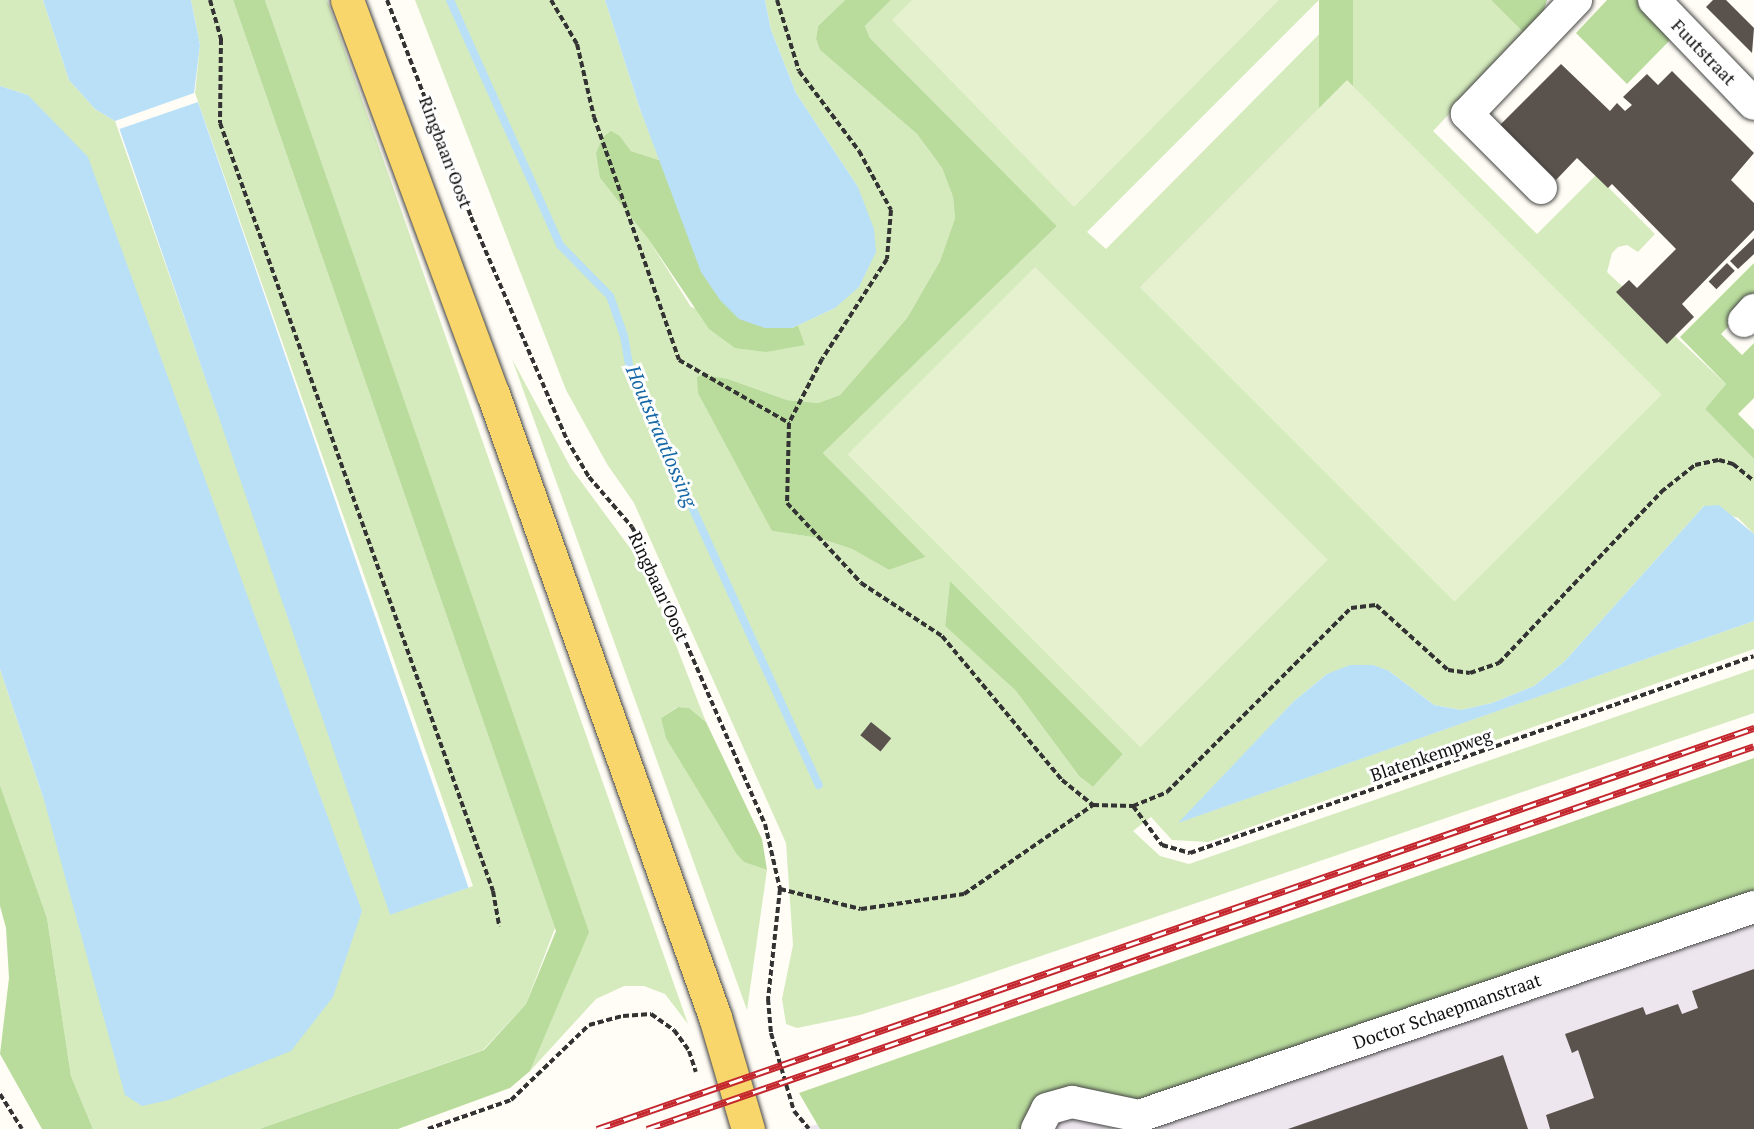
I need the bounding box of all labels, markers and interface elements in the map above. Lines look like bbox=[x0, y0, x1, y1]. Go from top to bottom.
street label: Fuutstraat bbox=[1667, 15, 1741, 89]
street label: Ringbaan Oost bbox=[415, 93, 477, 211]
water label: Houtstraatlossing bbox=[621, 361, 703, 511]
street label: Ringbaan Oost bbox=[624, 528, 694, 644]
street label: Blatenkempweg bbox=[1367, 724, 1495, 786]
street label: Doctor Schaepmanstraat bbox=[1350, 969, 1544, 1053]

